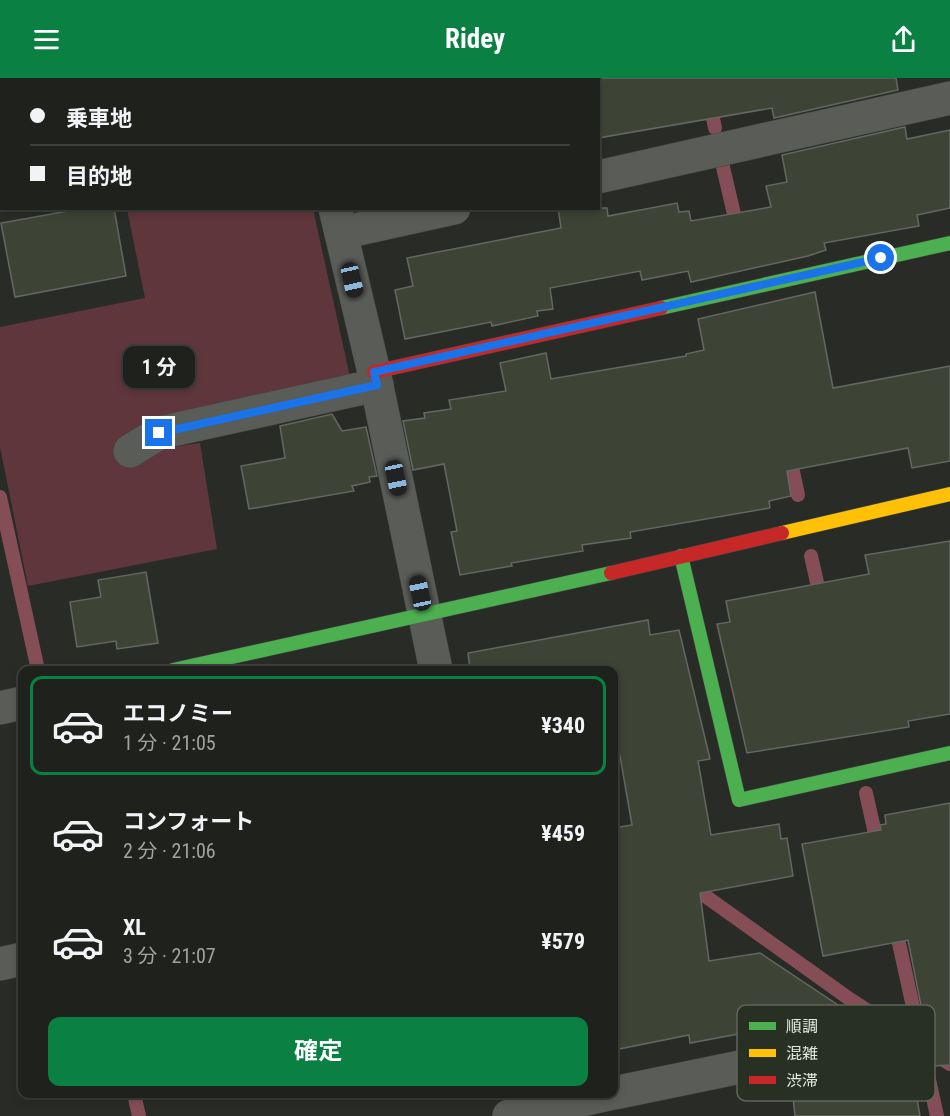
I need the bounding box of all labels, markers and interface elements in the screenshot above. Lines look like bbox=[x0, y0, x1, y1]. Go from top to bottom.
icon: menu bbox=[30, 23, 63, 56]
text: Ridey bbox=[445, 23, 505, 55]
icon: share bbox=[887, 23, 920, 56]
text: 乗車地 bbox=[66, 106, 132, 131]
text: 目的地 bbox=[66, 164, 132, 189]
route start bbox=[867, 244, 894, 271]
car bbox=[339, 260, 365, 300]
callout: 1 分 bbox=[123, 346, 195, 388]
text: 1 分 bbox=[142, 355, 176, 379]
route end bbox=[145, 419, 172, 446]
car bbox=[383, 459, 409, 497]
car bbox=[407, 574, 433, 612]
icon: car bbox=[51, 699, 105, 753]
text: エコノミー bbox=[123, 701, 233, 726]
text: ¥340 bbox=[541, 713, 585, 738]
text: 1 分 · 21:05 bbox=[123, 731, 216, 755]
icon: car bbox=[51, 807, 105, 861]
text: コンフォート bbox=[123, 809, 254, 834]
text: ¥459 bbox=[541, 821, 585, 846]
text: 2 分 · 21:06 bbox=[123, 839, 216, 863]
icon: car bbox=[51, 915, 105, 969]
text: XL bbox=[123, 915, 146, 940]
text: ¥579 bbox=[541, 929, 585, 954]
text: 3 分 · 21:07 bbox=[123, 944, 216, 968]
legend bbox=[737, 1005, 935, 1101]
button: 確定 bbox=[48, 1017, 588, 1086]
text: 順調 bbox=[786, 1017, 818, 1036]
text: 混雑 bbox=[786, 1044, 818, 1063]
text: 渋滞 bbox=[786, 1071, 818, 1090]

